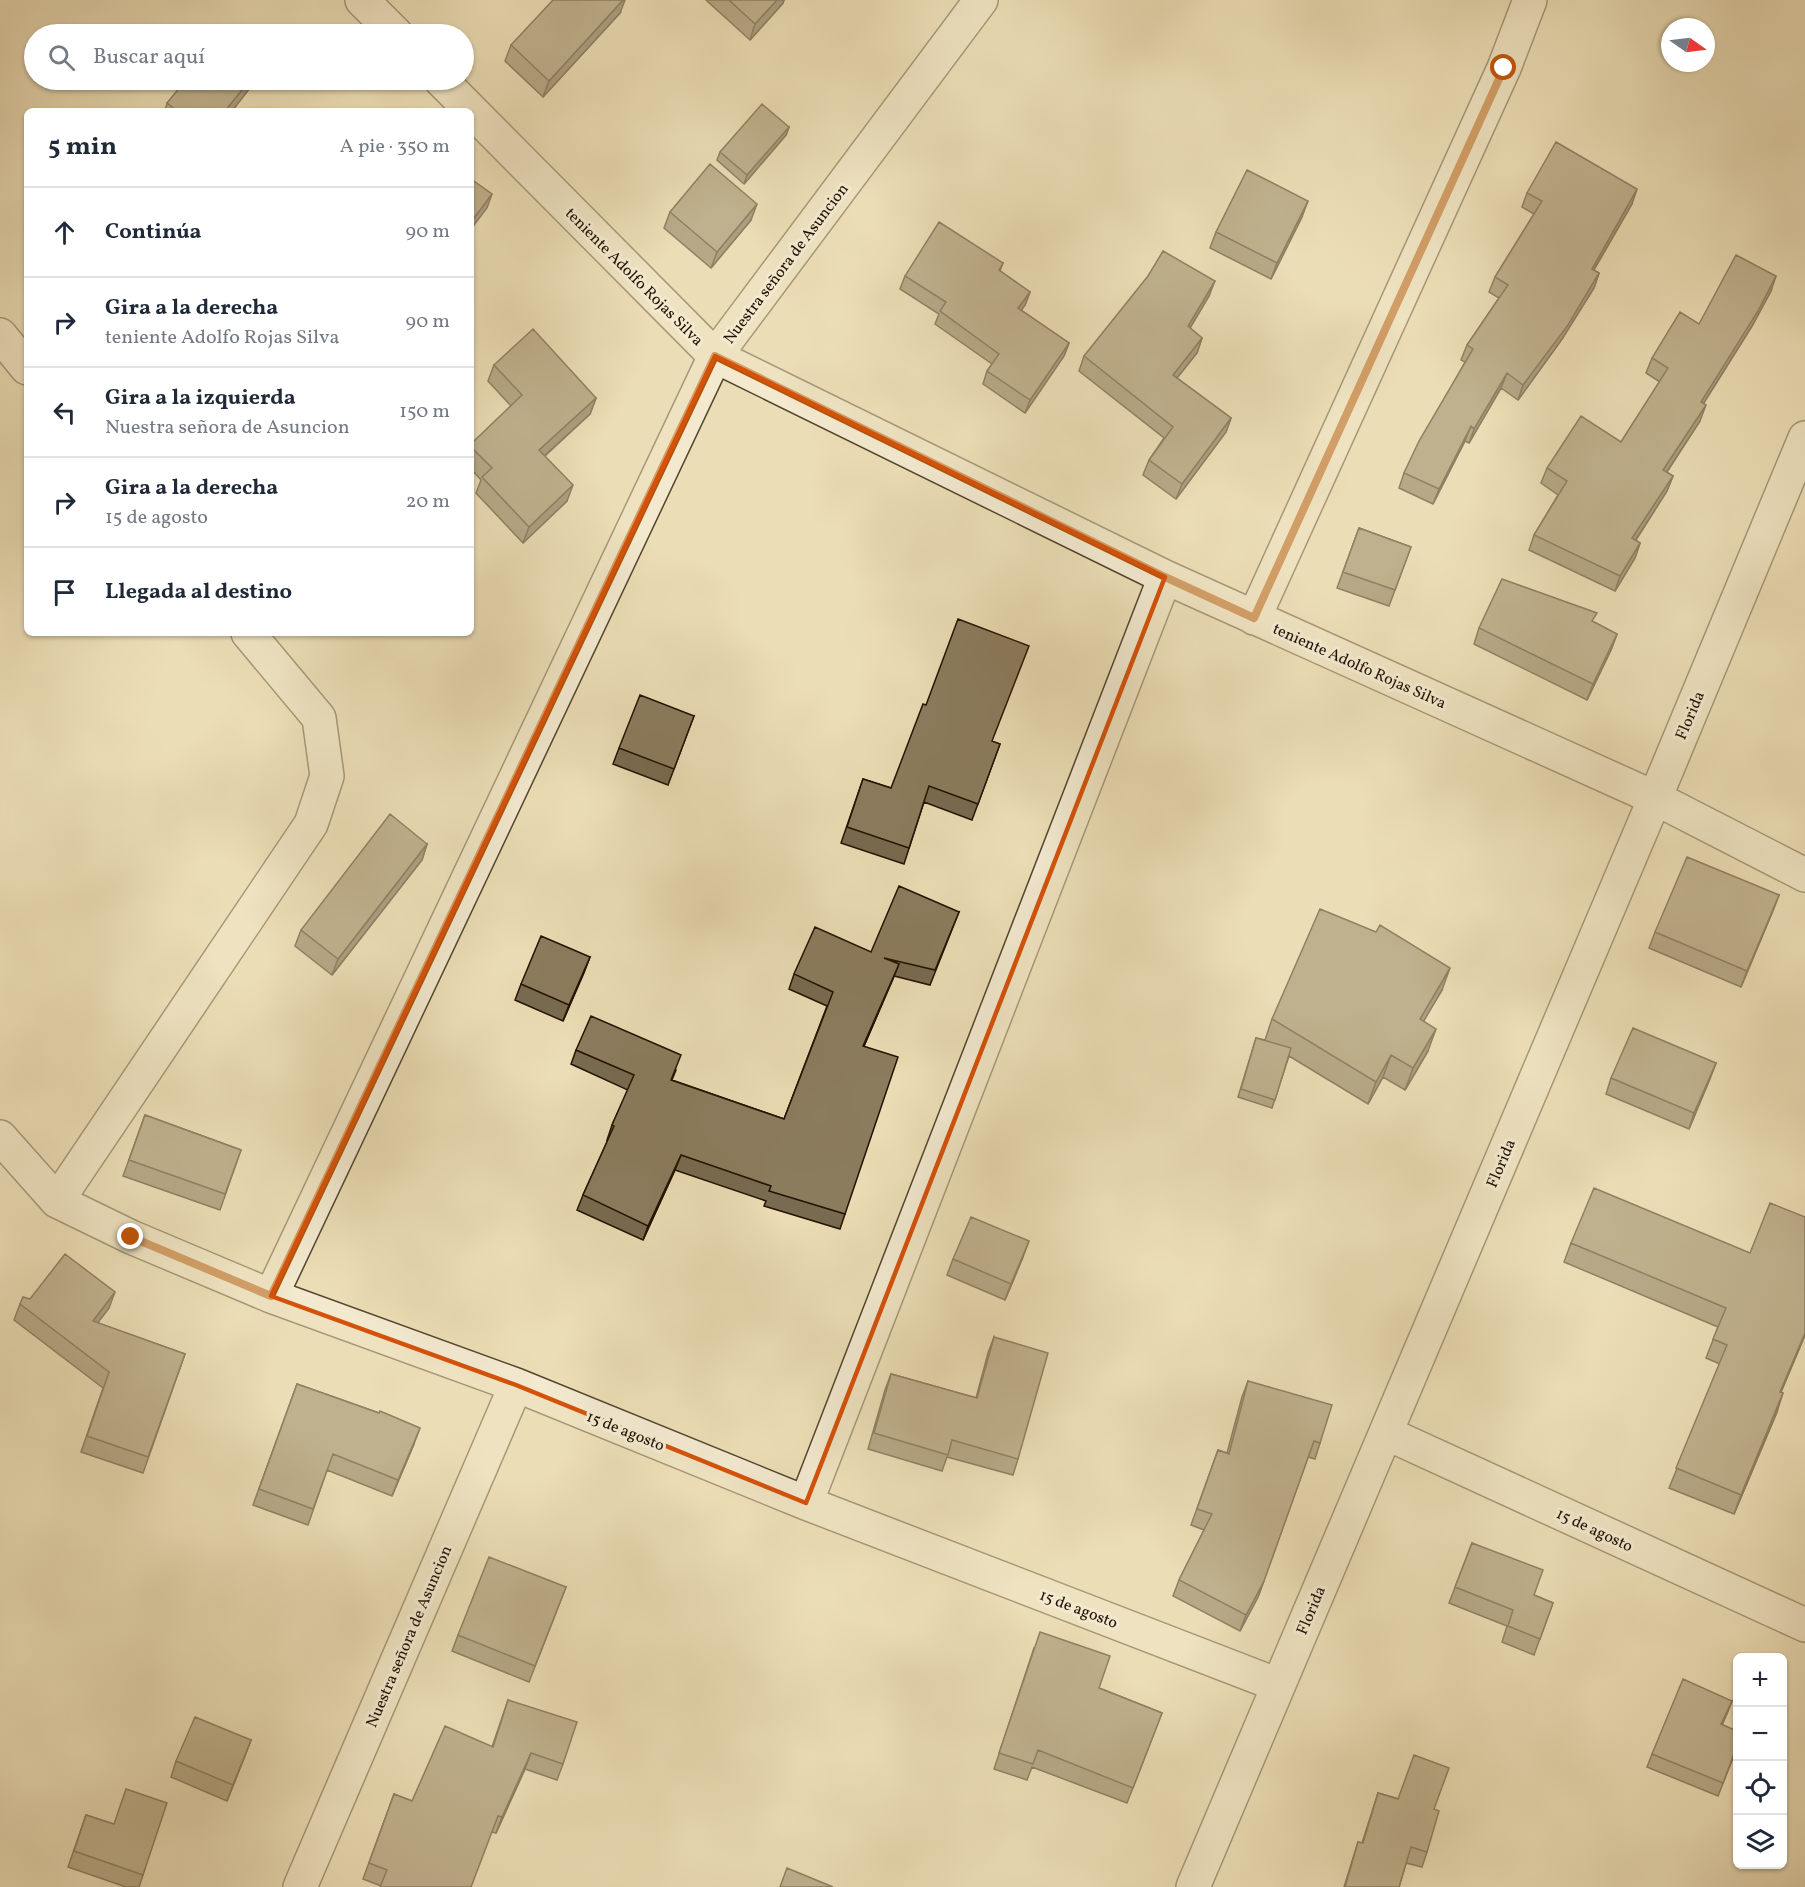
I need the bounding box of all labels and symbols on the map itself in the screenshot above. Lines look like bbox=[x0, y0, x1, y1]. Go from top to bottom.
north arrow bbox=[1661, 18, 1715, 72]
route start bbox=[1490, 54, 1516, 80]
street label: Nuestra señora de Asuncion bbox=[719, 179, 854, 349]
street label: teniente Adolfo Rojas Silva bbox=[559, 203, 708, 352]
street label: teniente Adolfo Rojas Silva bbox=[1269, 619, 1449, 715]
street label: Florida bbox=[1671, 688, 1711, 743]
street label: Florida bbox=[1482, 1136, 1522, 1191]
route end bbox=[117, 1223, 143, 1249]
street label: 15 de agosto bbox=[583, 1406, 668, 1457]
street label: 15 de agosto bbox=[1552, 1503, 1636, 1558]
street label: Nuestra señora de Asuncion bbox=[361, 1542, 458, 1731]
street label: Florida bbox=[1292, 1583, 1332, 1638]
street label: 15 de agosto bbox=[1036, 1585, 1121, 1635]

